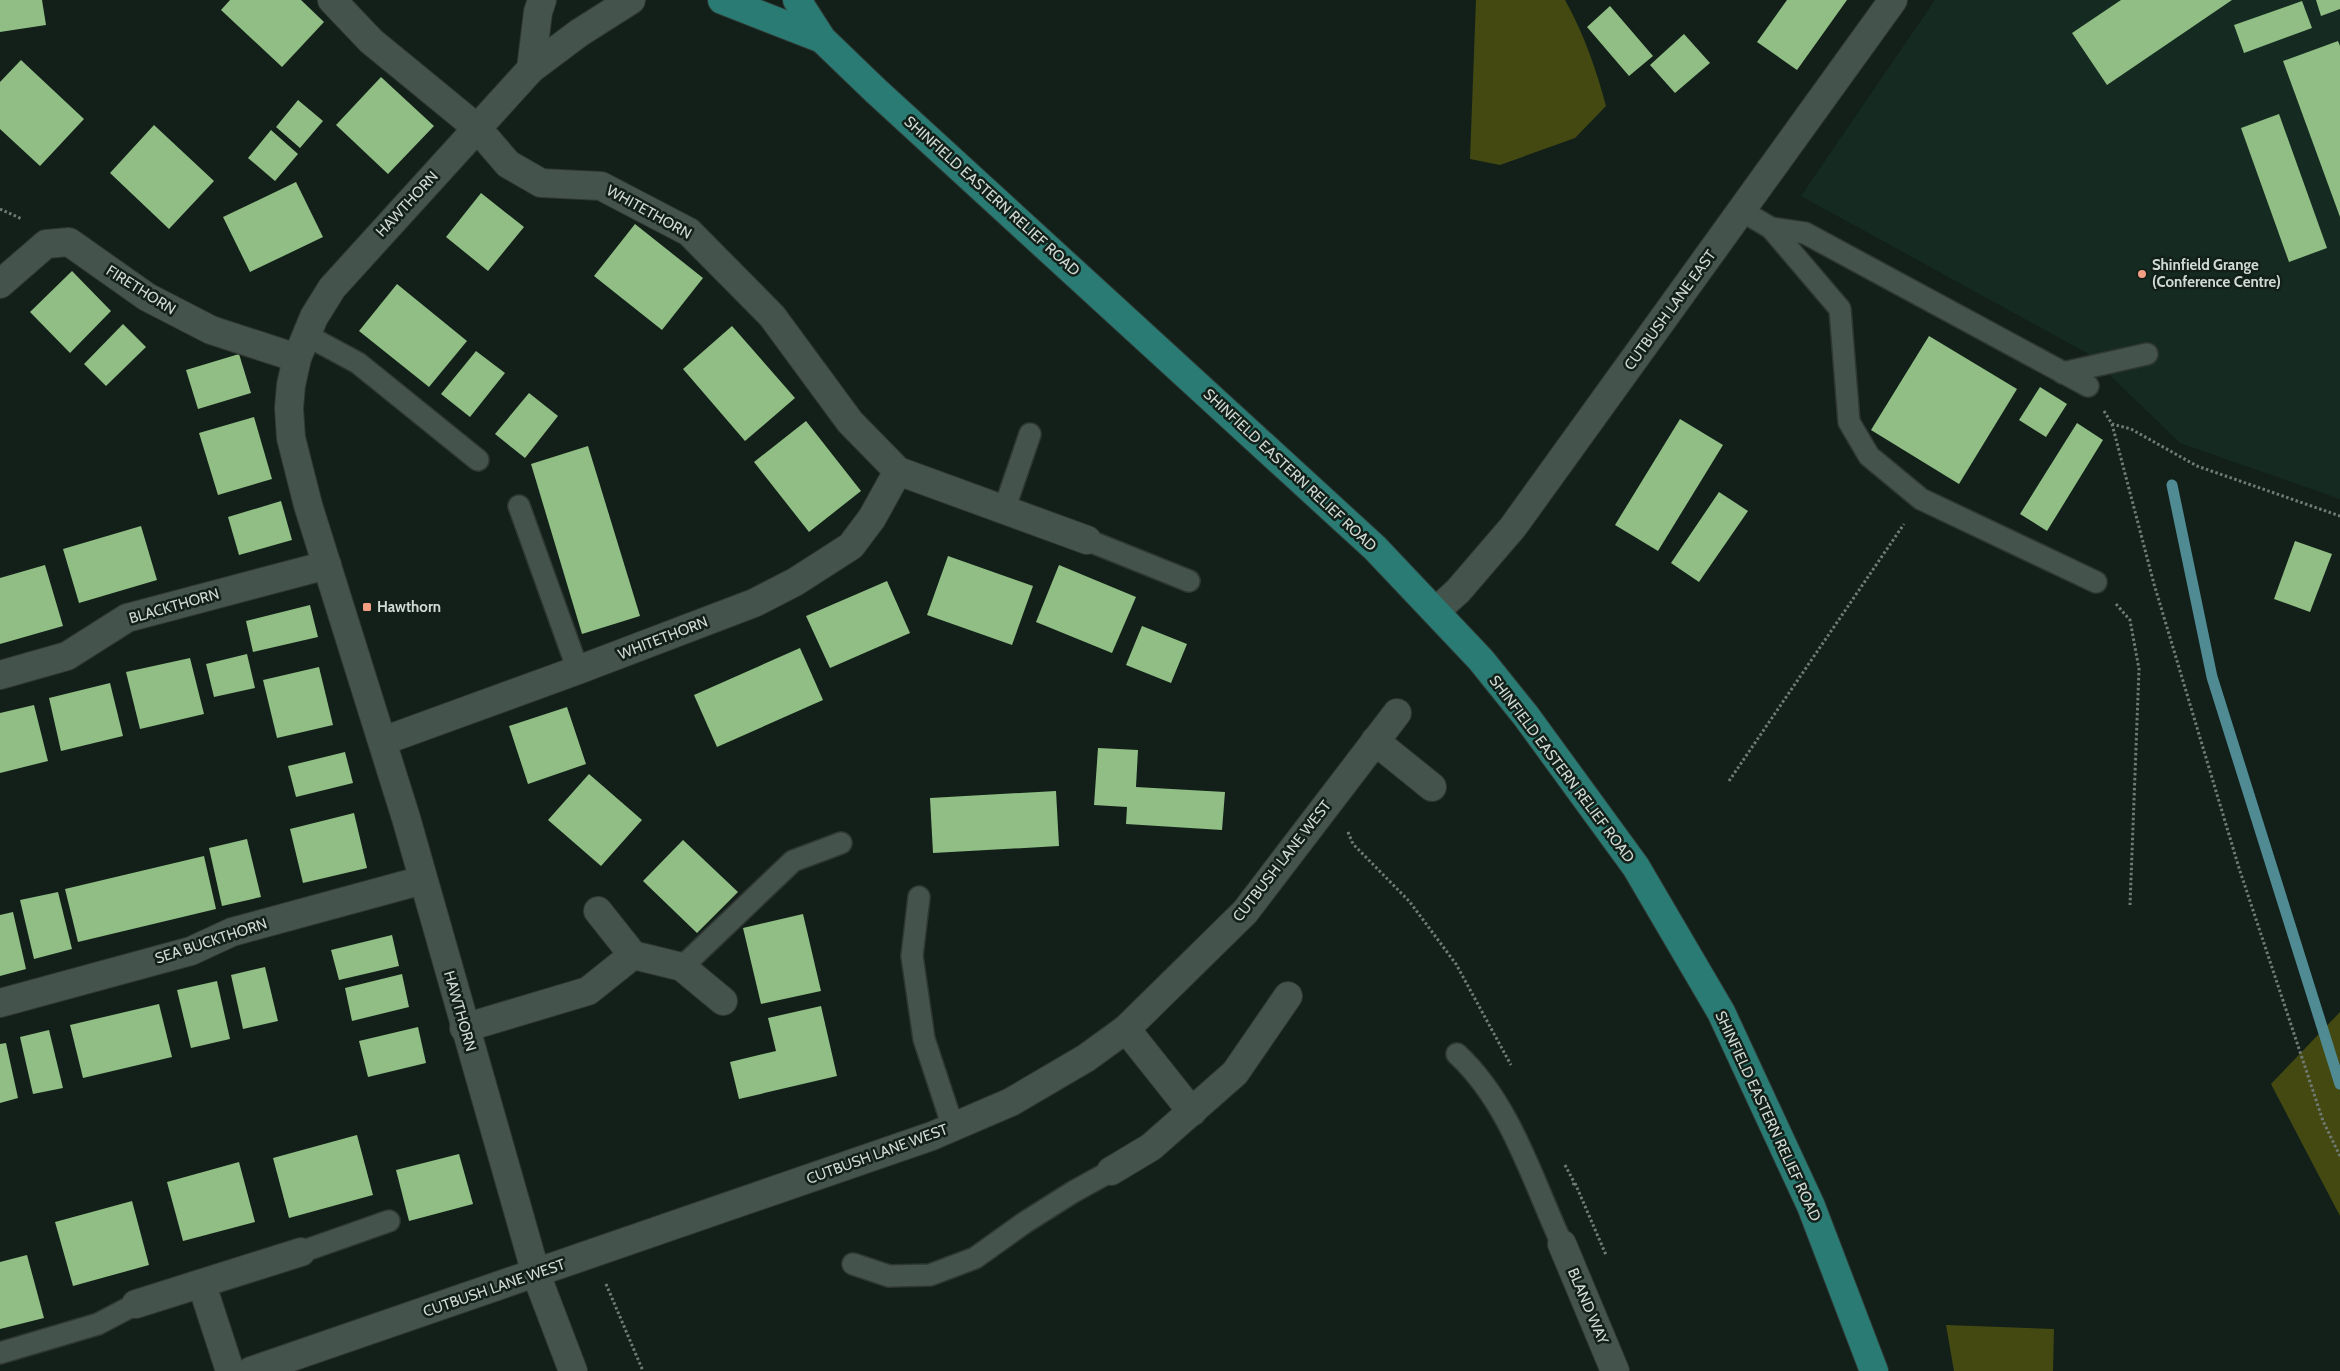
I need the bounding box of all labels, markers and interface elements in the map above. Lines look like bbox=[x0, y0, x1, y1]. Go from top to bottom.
street label: SHINFIELD EASTERN RELIEF ROAD bbox=[901, 112, 1084, 280]
street label: HAWTHORN bbox=[372, 167, 442, 241]
street label: WHITETHORN bbox=[603, 181, 695, 243]
street label: CUTBUSH LANE EAST bbox=[1620, 246, 1720, 374]
place label: Shinfield Grange (Conference Centre) bbox=[2152, 256, 2281, 291]
street label: FIRETHORN bbox=[103, 261, 179, 319]
marker: Shinfield Grange (Conference Centre) bbox=[2136, 268, 2148, 280]
street label: SHINFIELD EASTERN RELIEF ROAD bbox=[1200, 385, 1380, 555]
street label: BLACKTHORN bbox=[127, 585, 221, 627]
place label: Hawthorn bbox=[377, 598, 441, 616]
marker: Hawthorn bbox=[361, 601, 373, 613]
street label: WHITETHORN bbox=[616, 613, 710, 663]
street label: SHINFIELD EASTERN RELIEF ROAD bbox=[1486, 672, 1638, 866]
street label: CUTBUSH LANE WEST bbox=[1229, 797, 1335, 925]
street label: SEA BUCKTHORN bbox=[153, 914, 269, 968]
street label: HAWTHORN bbox=[440, 969, 480, 1053]
street label: SHINFIELD EASTERN RELIEF ROAD bbox=[1711, 1008, 1825, 1224]
street label: CUTBUSH LANE WEST bbox=[804, 1120, 950, 1188]
street label: CUTBUSH LANE WEST bbox=[421, 1255, 567, 1321]
street label: BLAND WAY bbox=[1564, 1265, 1612, 1347]

